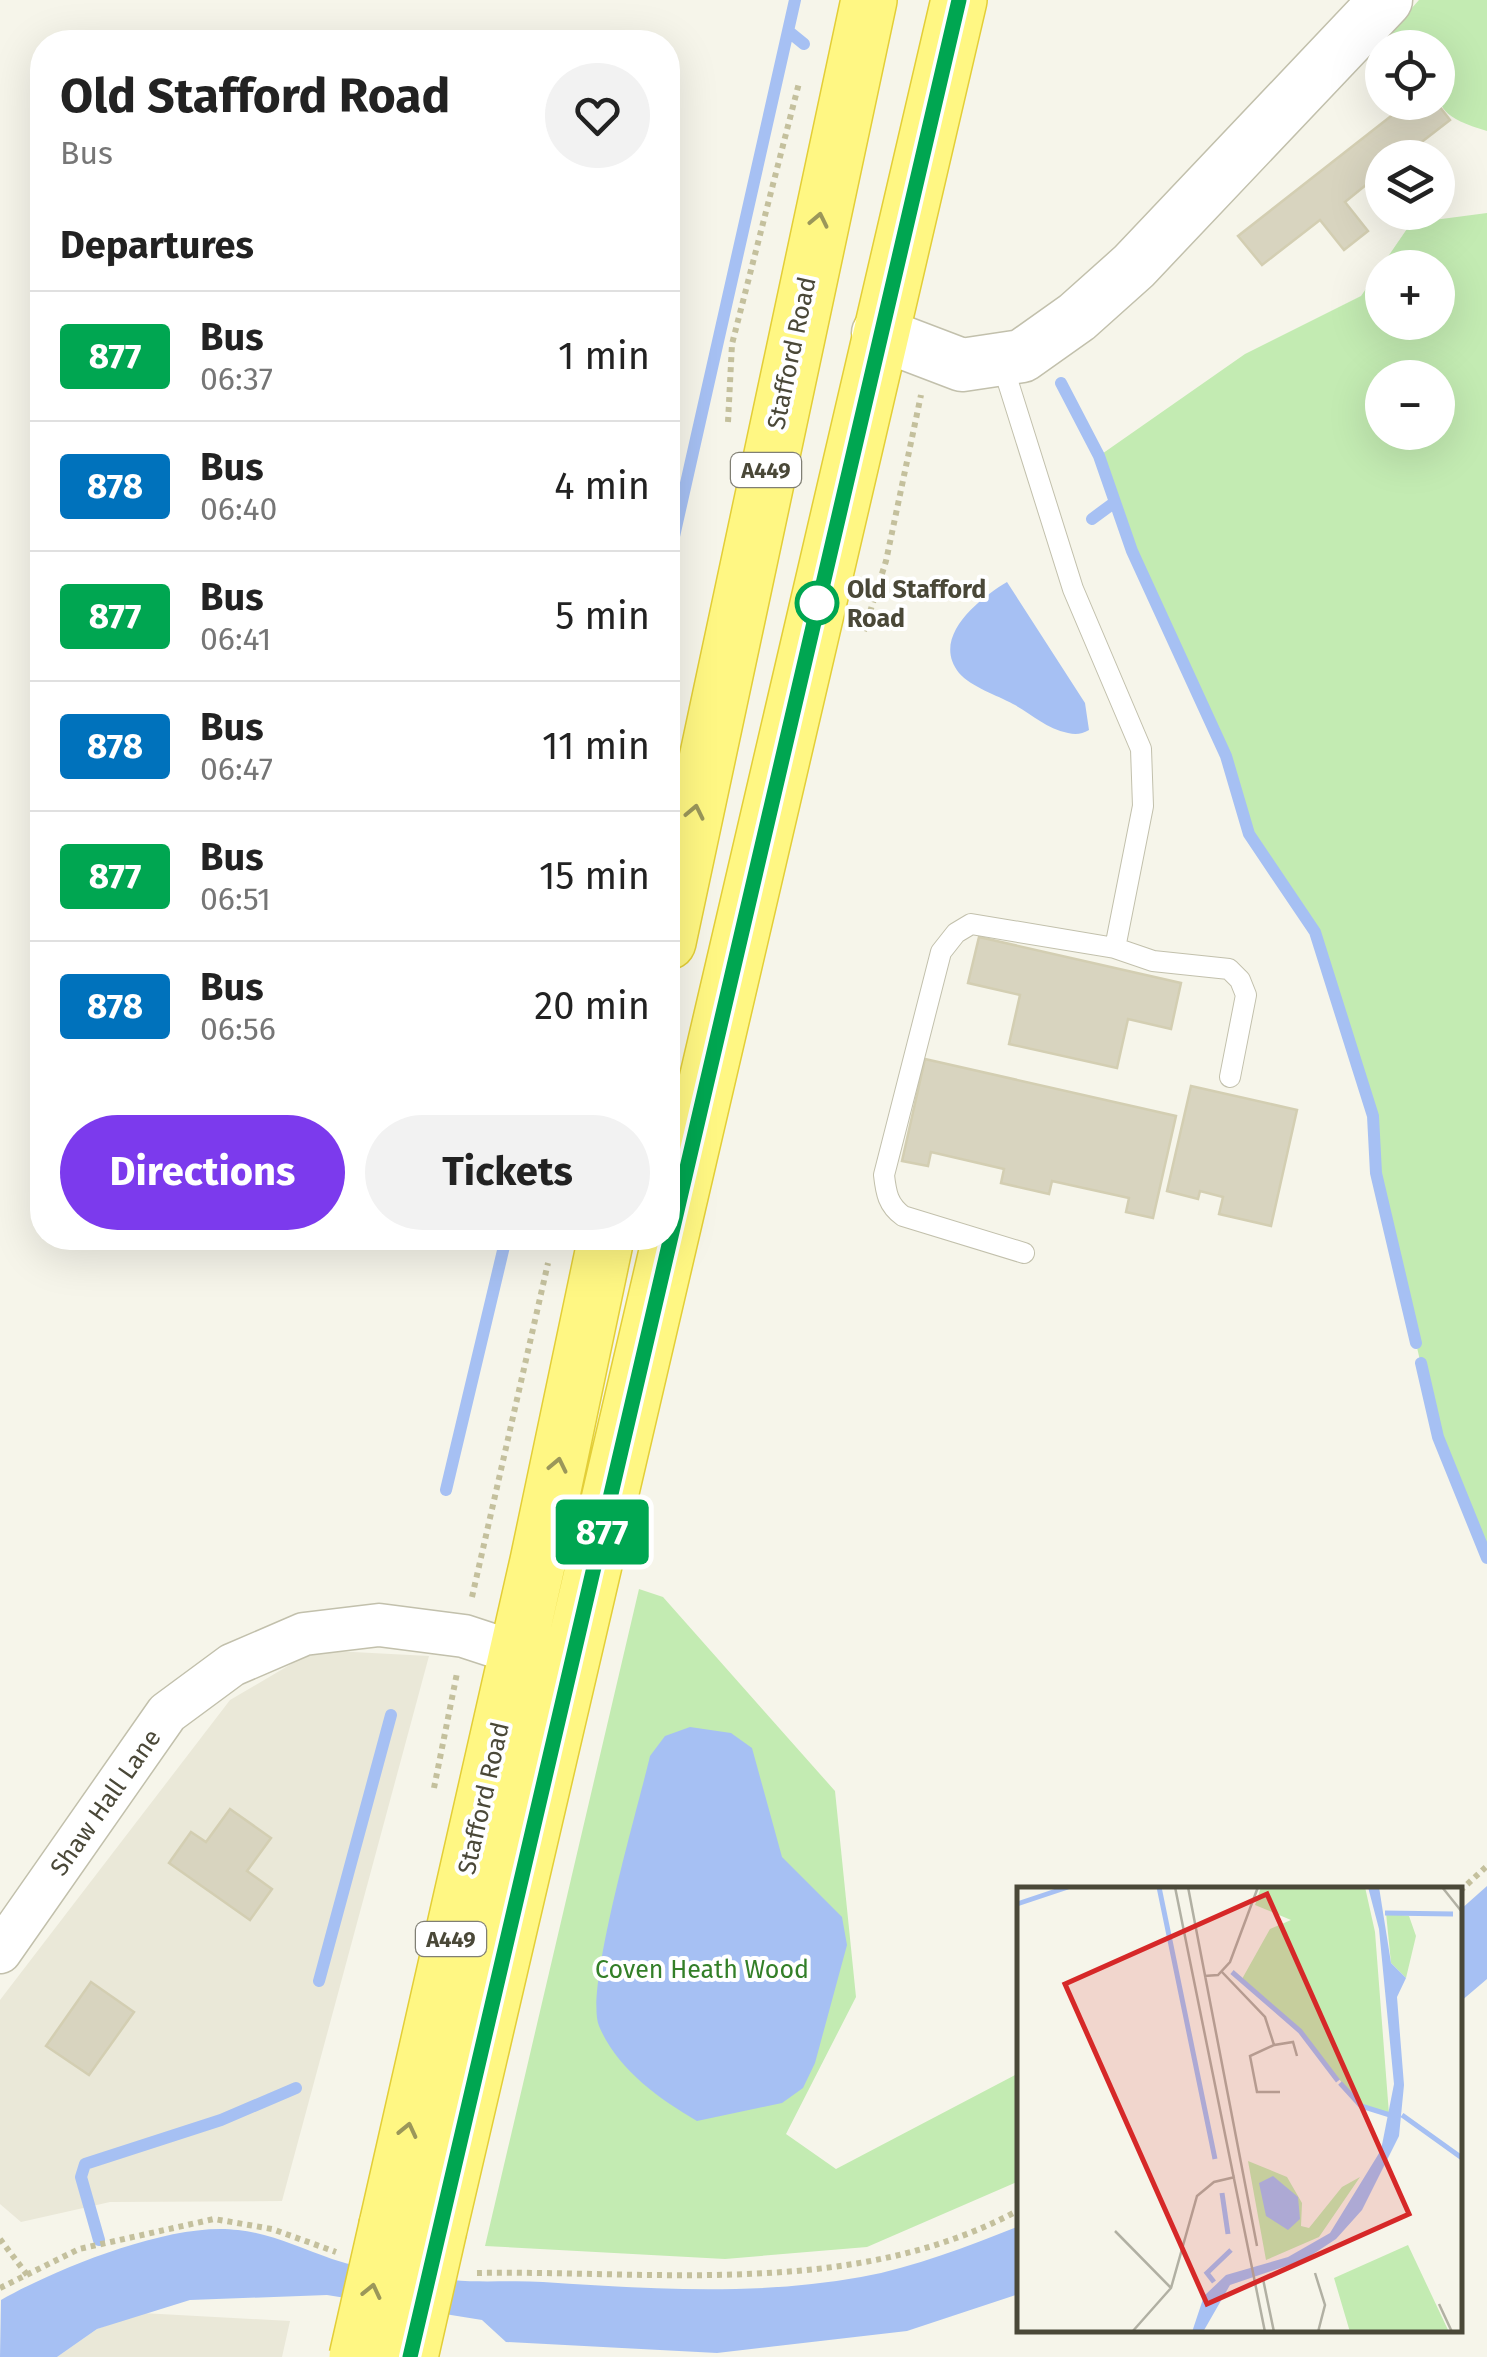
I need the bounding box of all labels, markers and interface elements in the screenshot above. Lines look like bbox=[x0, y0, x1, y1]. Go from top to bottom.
map controls bbox=[1365, 30, 1455, 450]
button: locate bbox=[1365, 30, 1455, 120]
button: heart bbox=[545, 63, 650, 168]
text: Old Stafford Road bbox=[60, 67, 450, 125]
text: Bus bbox=[60, 134, 113, 172]
button: layers bbox=[1365, 140, 1455, 230]
one-way arrow bbox=[807, 212, 828, 229]
text: Departures bbox=[60, 222, 254, 268]
button: + bbox=[1365, 250, 1455, 340]
street label: Stafford Road bbox=[761, 274, 823, 432]
text: Bus bbox=[200, 314, 264, 360]
text: 1 min bbox=[558, 333, 650, 379]
text: 877 bbox=[89, 335, 141, 377]
text: 06:37 bbox=[200, 360, 273, 398]
button: − bbox=[1365, 360, 1455, 450]
text: Bus bbox=[200, 444, 264, 490]
road number: A449 bbox=[731, 453, 801, 487]
text: 4 min bbox=[554, 463, 650, 509]
text: 878 bbox=[87, 465, 143, 507]
text: 06:40 bbox=[200, 490, 277, 528]
text: Bus bbox=[200, 574, 264, 620]
place label: Old Stafford Road bbox=[847, 575, 986, 634]
marker: Old Stafford Road bbox=[796, 582, 838, 624]
text: 5 min bbox=[555, 593, 650, 639]
text: 877 bbox=[89, 595, 141, 637]
text: 06:41 bbox=[200, 620, 271, 658]
text: Bus bbox=[200, 704, 264, 750]
text: 11 min bbox=[542, 723, 650, 769]
text: 878 bbox=[87, 725, 143, 767]
text: 06:47 bbox=[200, 750, 273, 788]
one-way arrow bbox=[683, 804, 704, 821]
text: Bus bbox=[200, 834, 264, 880]
text: 15 min bbox=[539, 853, 650, 899]
text: 877 bbox=[89, 855, 141, 897]
text: 06:51 bbox=[200, 880, 271, 918]
text: Bus bbox=[200, 964, 264, 1010]
text: 20 min bbox=[534, 983, 650, 1029]
text: 878 bbox=[87, 985, 143, 1027]
text: 06:56 bbox=[200, 1010, 276, 1048]
button: Directions bbox=[60, 1115, 345, 1230]
button: Tickets bbox=[365, 1115, 650, 1230]
one-way arrow bbox=[547, 1457, 568, 1474]
line badge: 877 bbox=[544, 1500, 660, 1564]
text: 877 bbox=[576, 1511, 628, 1553]
street label: Stafford Road bbox=[452, 1719, 516, 1877]
street label: Shaw Hall Lane bbox=[44, 1724, 167, 1882]
inset map bbox=[1017, 1887, 1462, 2332]
road number: A449 bbox=[416, 1922, 486, 1956]
park label: Coven Heath Wood bbox=[595, 1955, 809, 1985]
one-way arrow bbox=[396, 2122, 417, 2139]
one-way arrow bbox=[360, 2283, 381, 2300]

